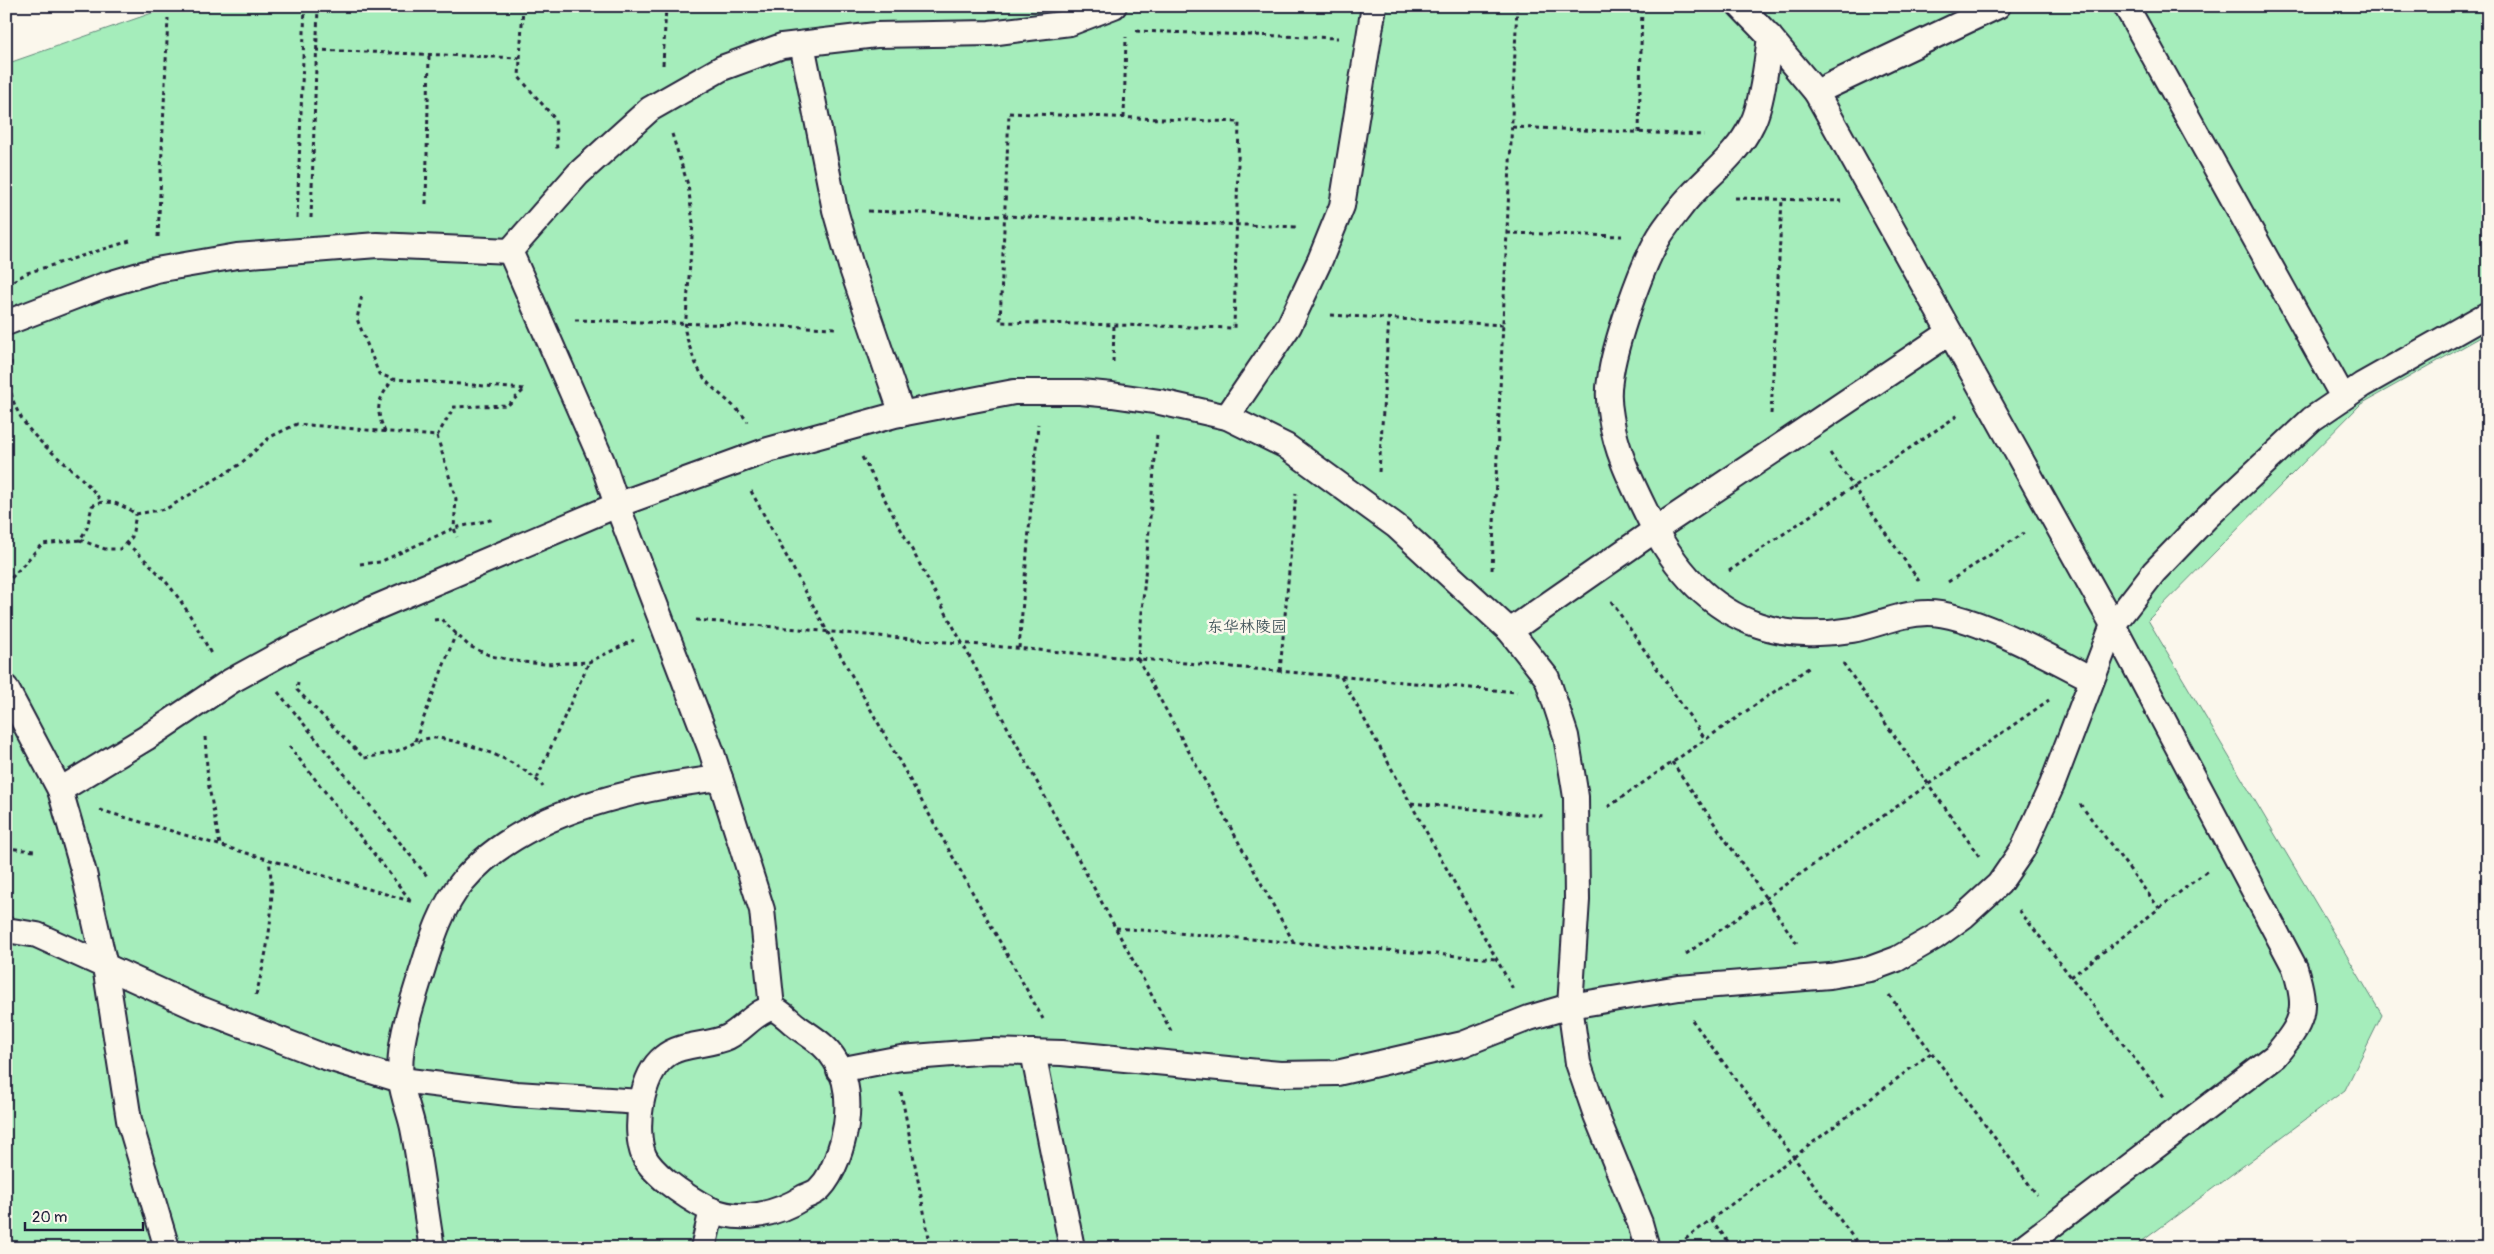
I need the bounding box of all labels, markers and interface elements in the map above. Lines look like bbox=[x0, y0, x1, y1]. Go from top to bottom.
park label: 东华林陵园 bbox=[1207, 617, 1287, 637]
scale bar bbox=[25, 1199, 142, 1231]
text: 20 m bbox=[32, 1208, 67, 1227]

